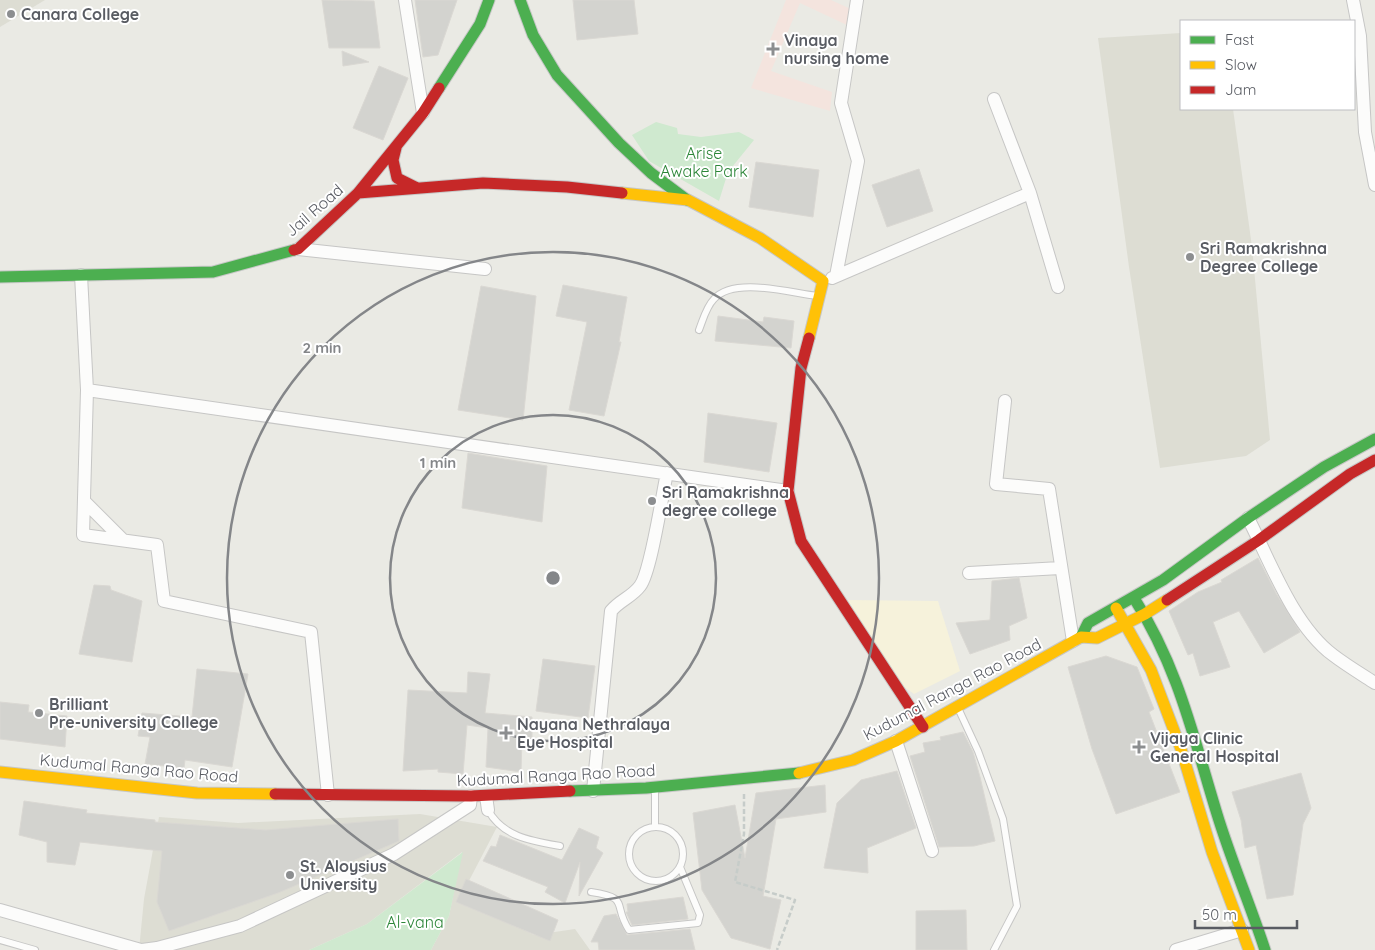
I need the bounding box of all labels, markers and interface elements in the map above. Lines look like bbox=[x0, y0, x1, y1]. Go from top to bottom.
place label: Canara College bbox=[21, 4, 139, 24]
marker: Canara College bbox=[5, 8, 17, 20]
legend bbox=[1180, 20, 1355, 110]
place label: Vinaya nursing home bbox=[784, 30, 889, 68]
text: Fast bbox=[1225, 30, 1254, 49]
marker: Vinaya nursing home bbox=[766, 42, 780, 56]
text: Slow bbox=[1225, 55, 1257, 74]
text: Jam bbox=[1225, 80, 1256, 99]
park label: Arise Awake Park bbox=[660, 143, 748, 181]
street label: Jail Road bbox=[281, 179, 347, 241]
place label: Sri Ramakrishna Degree College bbox=[1200, 238, 1327, 276]
marker: Sri Ramakrishna Degree College bbox=[1184, 251, 1196, 263]
text: 2 min bbox=[302, 338, 342, 357]
text: 1 min bbox=[420, 453, 456, 472]
place label: Sri Ramakrishna degree college bbox=[662, 482, 789, 520]
marker: Sri Ramakrishna degree college bbox=[646, 495, 658, 507]
centre of rings bbox=[544, 569, 562, 587]
street label: Kudumal Ranga Rao Road bbox=[859, 633, 1045, 745]
place label: Brilliant Pre-university College bbox=[49, 694, 218, 732]
marker: Brilliant Pre-university College bbox=[33, 707, 45, 719]
place label: Nayana Nethralaya Eye Hospital bbox=[517, 714, 670, 752]
marker: Nayana Nethralaya Eye Hospital bbox=[499, 726, 513, 740]
place label: Vijaya Clinic General Hospital bbox=[1150, 728, 1279, 766]
marker: Vijaya Clinic General Hospital bbox=[1132, 740, 1146, 754]
street label: Kudumal Ranga Rao Road bbox=[39, 749, 239, 787]
street label: Kudumal Ranga Rao Road bbox=[456, 760, 656, 790]
place label: St. Aloysius University bbox=[300, 856, 387, 894]
marker: St. Aloysius University bbox=[284, 869, 296, 881]
scale bar bbox=[1195, 898, 1298, 930]
text: 50 m bbox=[1202, 905, 1237, 924]
park label: Al-vana bbox=[386, 912, 444, 932]

